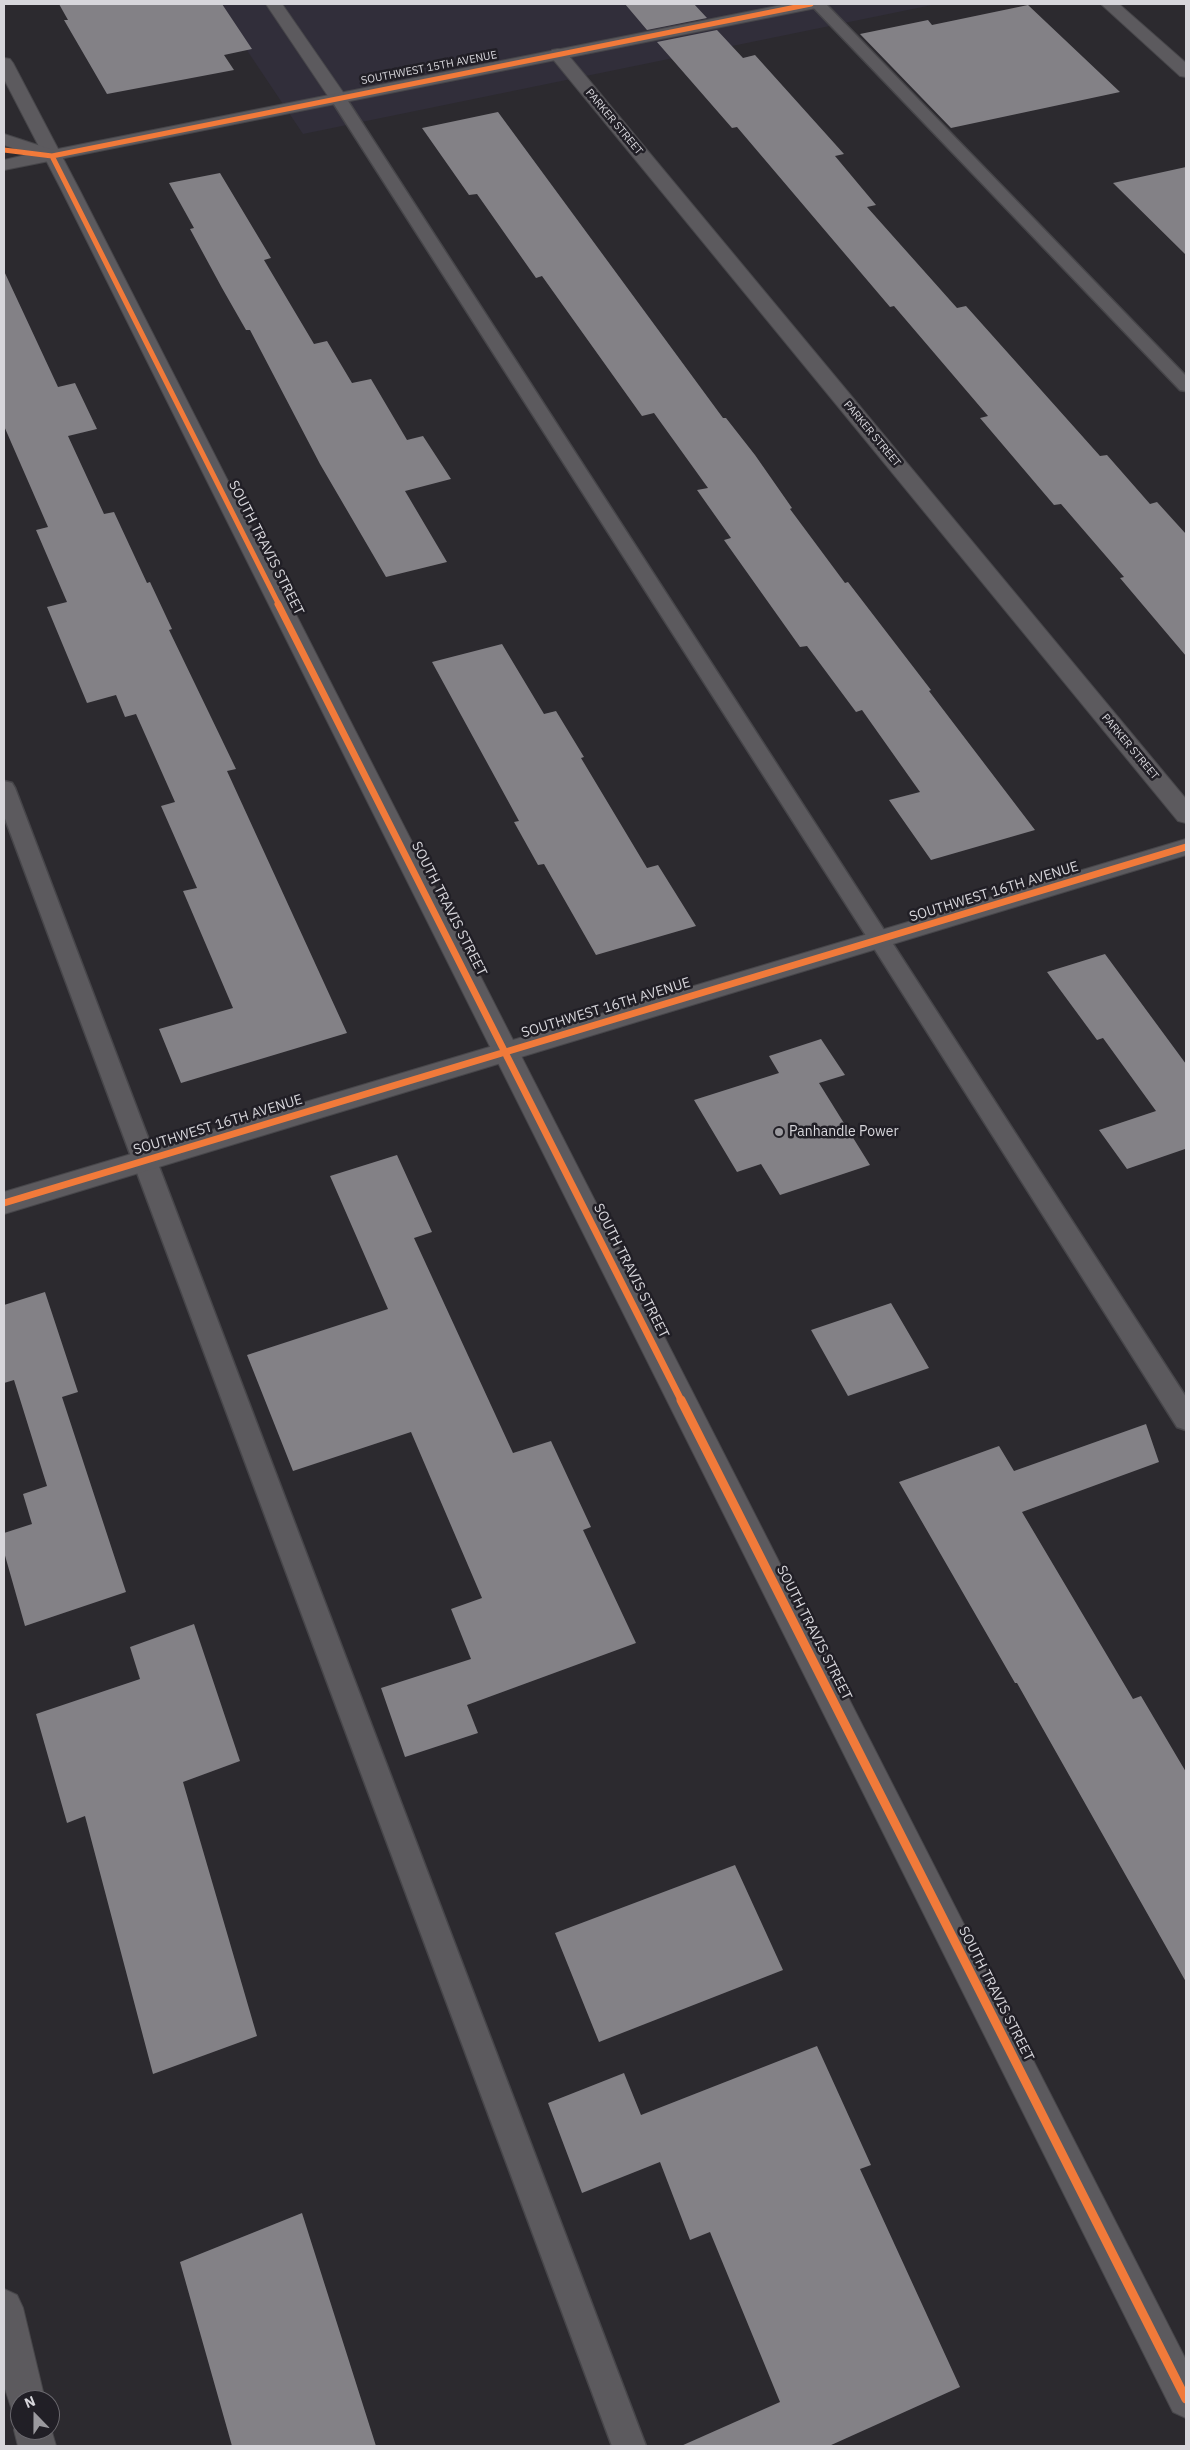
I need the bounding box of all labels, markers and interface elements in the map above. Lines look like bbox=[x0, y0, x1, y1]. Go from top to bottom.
street label: SOUTHWEST 15TH AVENUE bbox=[360, 48, 498, 88]
street label: PARKER STREET bbox=[583, 86, 645, 158]
street label: PARKER STREET bbox=[841, 398, 903, 470]
street label: SOUTH TRAVIS STREET bbox=[225, 478, 307, 618]
street label: PARKER STREET bbox=[1099, 711, 1161, 783]
street label: SOUTH TRAVIS STREET bbox=[408, 839, 490, 979]
street label: SOUTHWEST 16TH AVENUE bbox=[907, 858, 1081, 926]
street label: SOUTHWEST 16TH AVENUE bbox=[519, 974, 693, 1042]
street label: SOUTHWEST 16TH AVENUE bbox=[131, 1091, 305, 1159]
place label: Panhandle Power bbox=[789, 1124, 899, 1140]
marker: Panhandle Power bbox=[773, 1126, 785, 1138]
street label: SOUTH TRAVIS STREET bbox=[590, 1201, 672, 1341]
street label: SOUTH TRAVIS STREET bbox=[773, 1563, 855, 1703]
street label: SOUTH TRAVIS STREET bbox=[955, 1924, 1037, 2064]
north arrow bbox=[10, 2390, 60, 2440]
text: N bbox=[22, 2392, 38, 2412]

